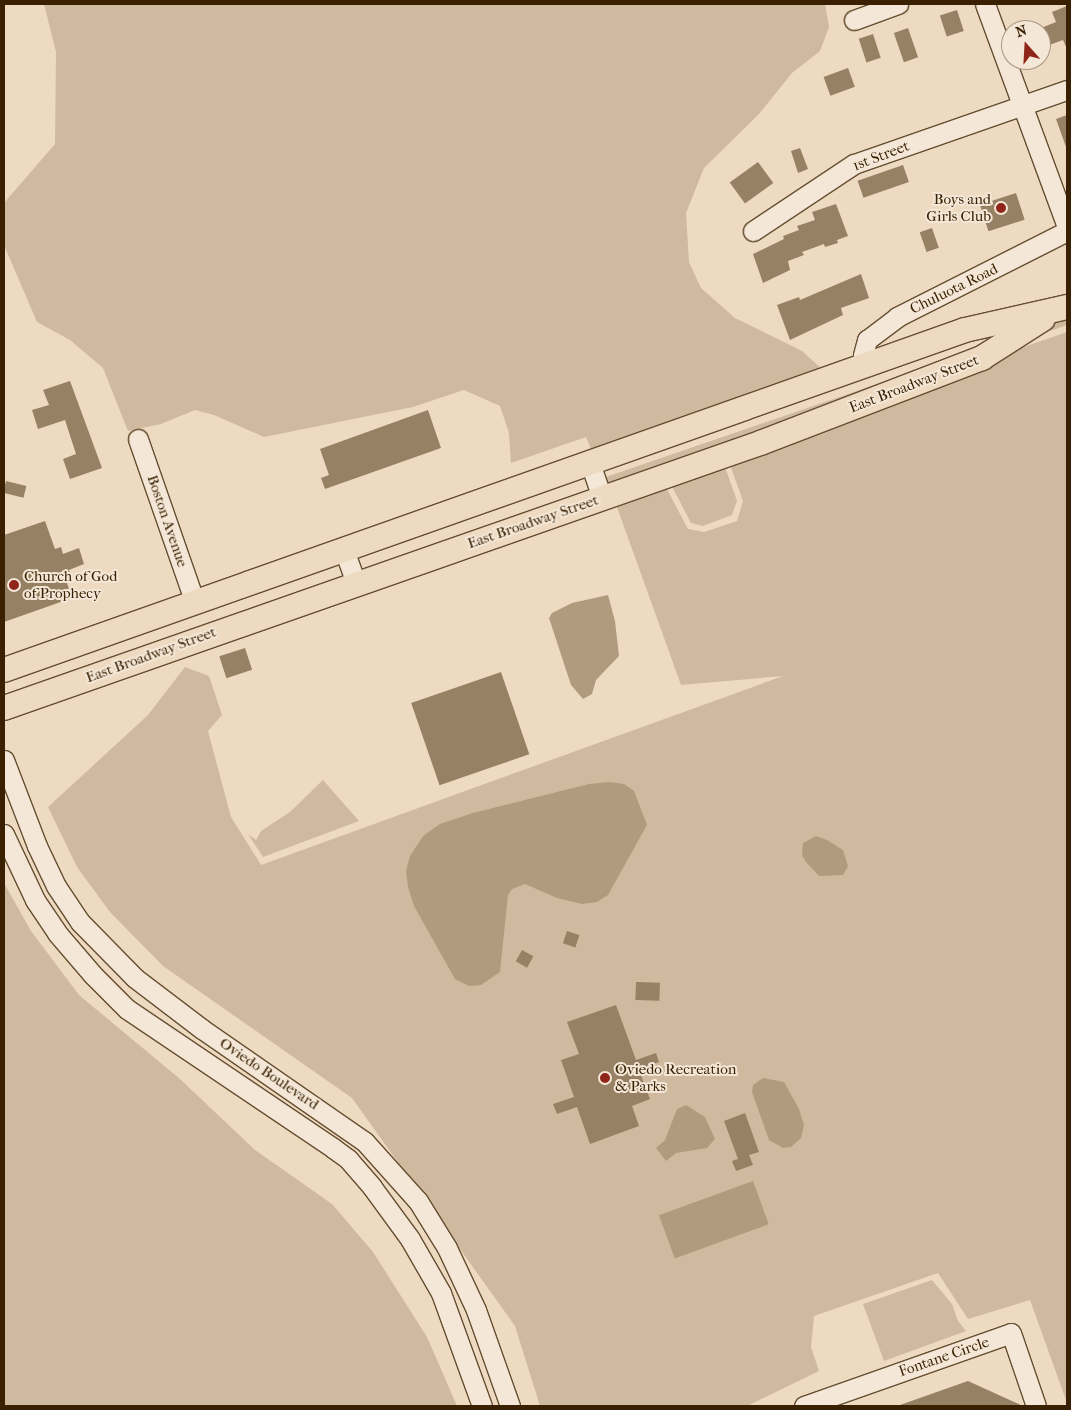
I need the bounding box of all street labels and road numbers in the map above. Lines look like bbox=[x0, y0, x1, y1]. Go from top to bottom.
street label: 1st Street bbox=[850, 137, 912, 175]
street label: Chuluota Road bbox=[907, 260, 1001, 318]
street label: East Broadway Street bbox=[847, 351, 981, 417]
street label: Boston Avenue bbox=[143, 473, 191, 569]
street label: East Broadway Street bbox=[465, 491, 601, 553]
street label: East Broadway Street bbox=[83, 623, 219, 687]
street label: Oviedo Boulevard bbox=[216, 1034, 322, 1114]
street label: Fontane Circle bbox=[896, 1333, 992, 1381]

